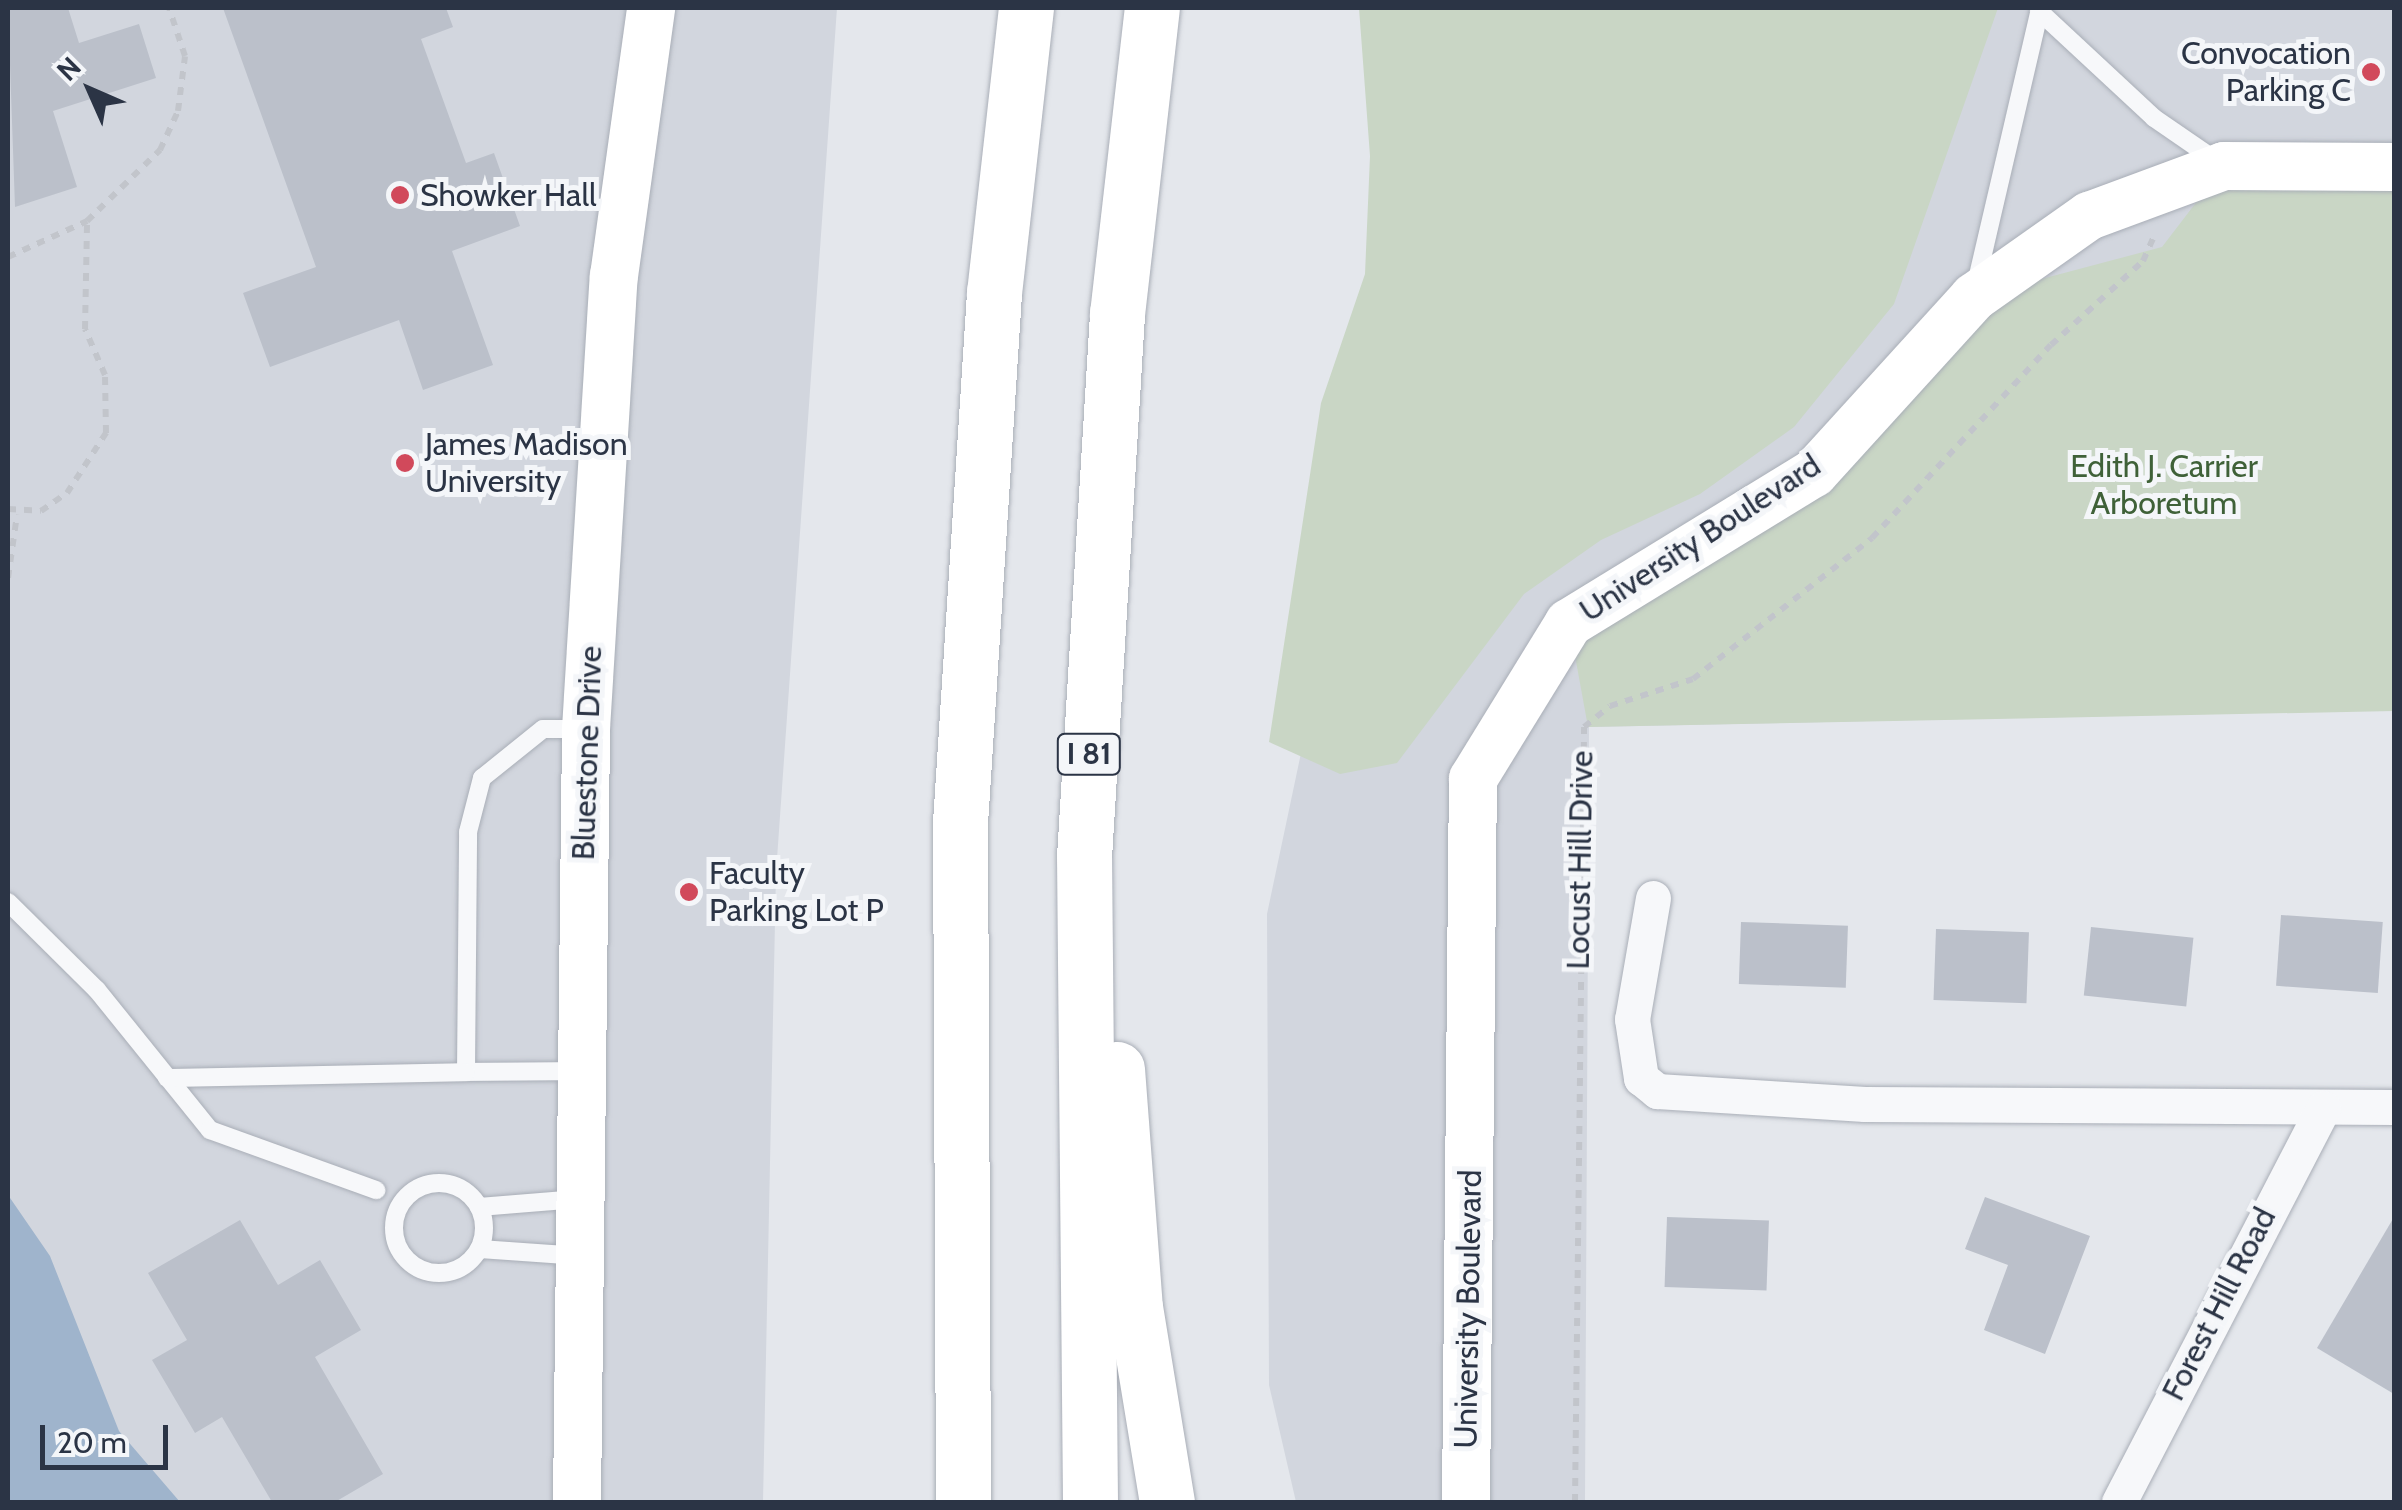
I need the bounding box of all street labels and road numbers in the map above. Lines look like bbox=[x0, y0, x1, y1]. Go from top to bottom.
street label: University Boulevard bbox=[1573, 446, 1827, 630]
street label: Bluestone Drive bbox=[564, 645, 610, 861]
road number: I 81 bbox=[1056, 729, 1122, 779]
street label: Locust Hill Drive bbox=[1559, 750, 1601, 970]
street label: University Boulevard bbox=[1446, 1169, 1490, 1449]
street label: Forest Hill Road bbox=[2154, 1201, 2284, 1407]

